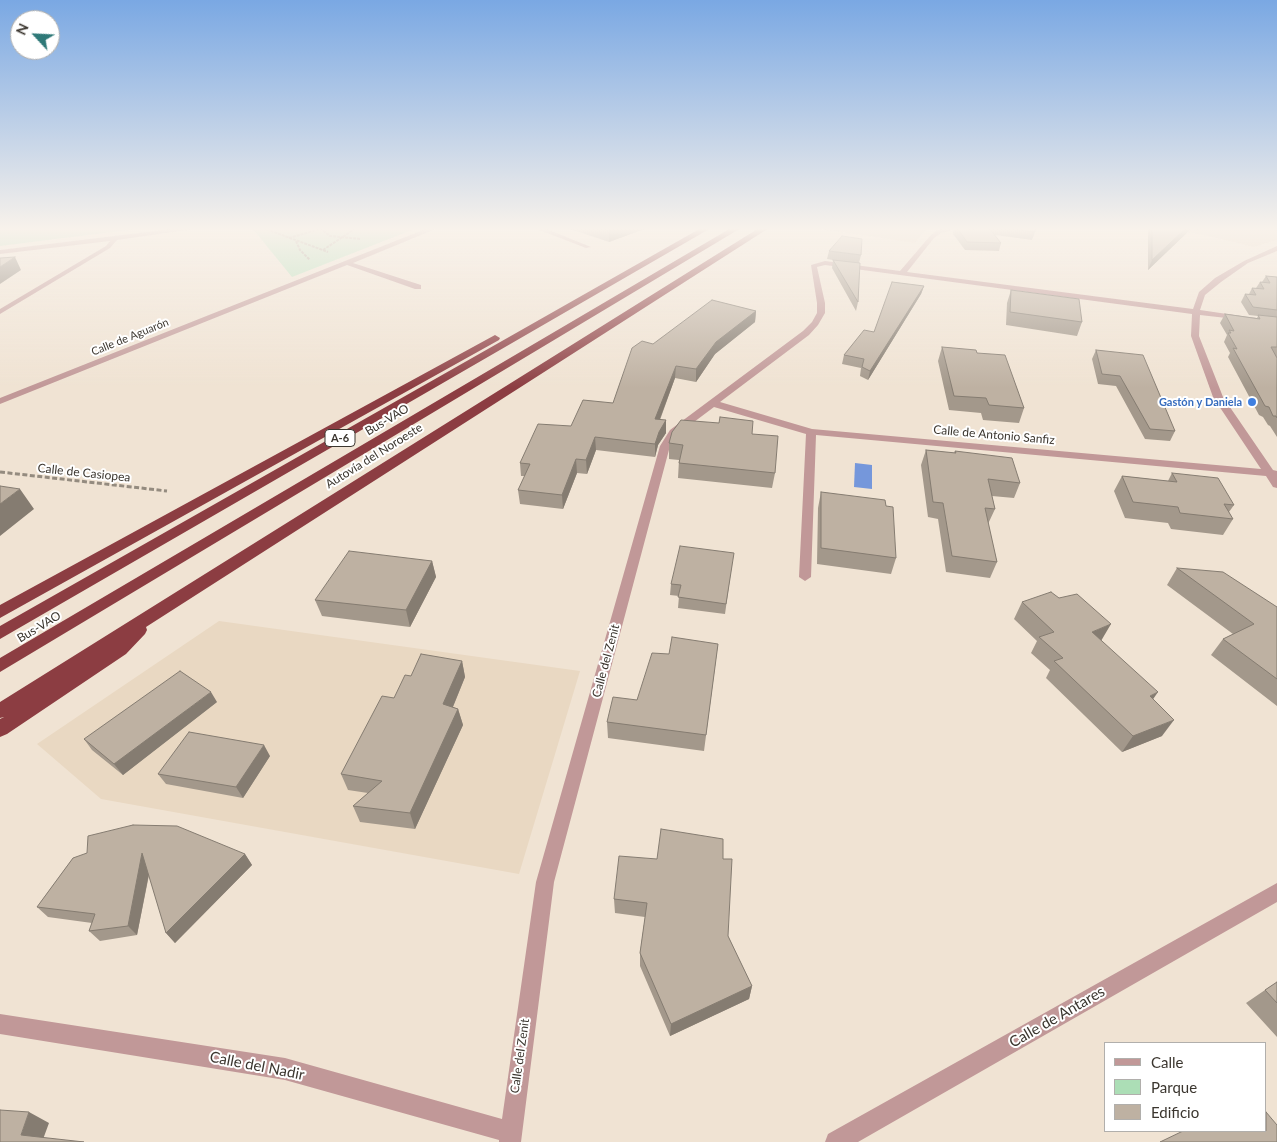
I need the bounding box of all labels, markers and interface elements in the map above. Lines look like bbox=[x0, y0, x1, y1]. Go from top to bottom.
north arrow bbox=[10, 10, 60, 60]
text: N bbox=[12, 20, 32, 37]
street label: Calle de Aguarón bbox=[89, 315, 171, 359]
place label: Gastón y Daniela bbox=[1159, 395, 1242, 409]
marker: Gastón y Daniela bbox=[1246, 396, 1258, 408]
street label: Bus-VAO bbox=[362, 401, 412, 439]
street label: Autovía del Noroeste bbox=[323, 420, 425, 492]
street label: Calle de Antonio Sanfiz bbox=[933, 423, 1055, 447]
road number: A-6 bbox=[325, 429, 355, 446]
street label: Calle de Casiopea bbox=[37, 461, 131, 485]
street label: Bus-VAO bbox=[14, 608, 64, 646]
street label: Calle del Zenit bbox=[589, 623, 623, 699]
street label: Calle de Antares bbox=[1006, 982, 1108, 1052]
street label: Calle del Zenit bbox=[508, 1018, 532, 1094]
legend bbox=[1104, 1042, 1267, 1132]
street label: Calle del Nadir bbox=[208, 1048, 306, 1084]
text: Calle bbox=[1151, 1053, 1183, 1071]
text: Parque bbox=[1151, 1078, 1197, 1096]
text: Edificio bbox=[1151, 1103, 1199, 1121]

